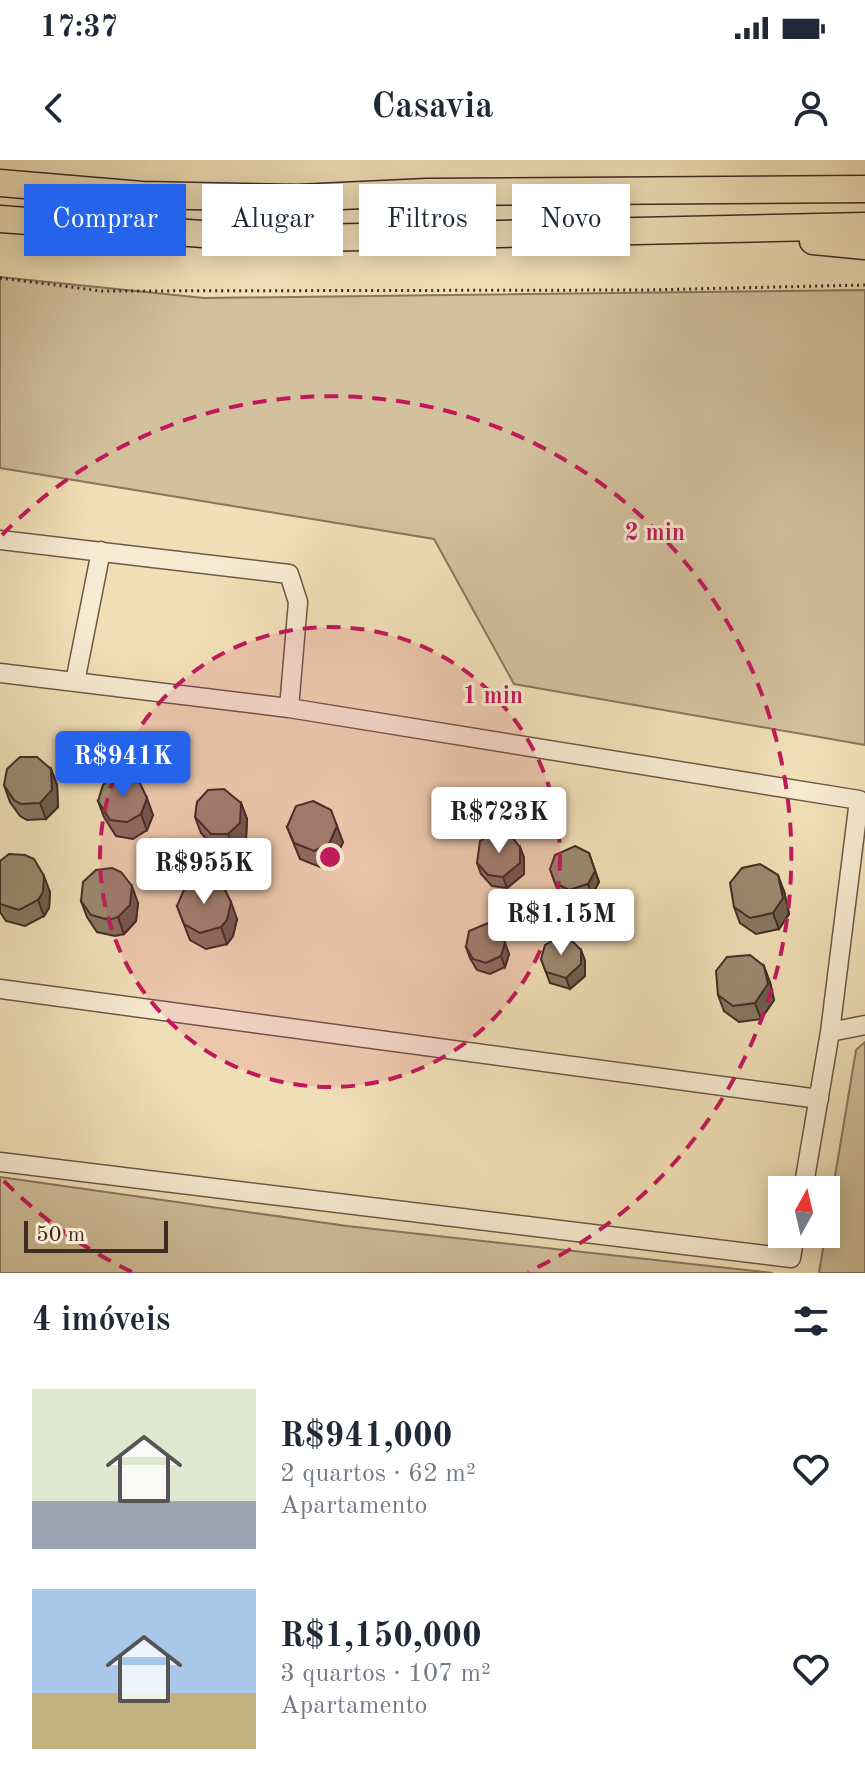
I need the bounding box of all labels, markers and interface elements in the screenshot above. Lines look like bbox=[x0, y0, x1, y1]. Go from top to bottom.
text: 17:37 bbox=[40, 13, 118, 43]
icon: back bbox=[32, 86, 76, 130]
icon: person bbox=[789, 86, 833, 130]
text: Casavia bbox=[371, 90, 494, 126]
chip: Comprar bbox=[24, 184, 186, 256]
chip: Alugar bbox=[202, 184, 343, 256]
chip: Filtros bbox=[359, 184, 496, 256]
chip: Novo bbox=[512, 184, 630, 256]
text: 2 min bbox=[625, 522, 685, 546]
text: 1 min bbox=[463, 685, 523, 709]
pin: R$941K bbox=[58, 731, 188, 799]
text: R$941K bbox=[73, 744, 173, 770]
pin: R$723K bbox=[434, 787, 564, 855]
text: R$723K bbox=[449, 800, 549, 826]
pin: R$955K bbox=[139, 838, 269, 906]
centre of rings bbox=[316, 843, 344, 871]
text: R$955K bbox=[154, 851, 254, 877]
pin: R$1.15M bbox=[487, 889, 635, 957]
text: R$1.15M bbox=[506, 902, 616, 928]
north arrow bbox=[768, 1176, 840, 1248]
map controls bbox=[768, 1176, 840, 1248]
scale bar bbox=[24, 1217, 168, 1253]
text: 50 m bbox=[36, 1224, 85, 1246]
icon: filters bbox=[789, 1299, 833, 1343]
text: 4 imóveis bbox=[32, 1304, 170, 1338]
text: R$941,000 bbox=[280, 1420, 452, 1454]
icon: home bbox=[96, 1421, 192, 1517]
icon: heart bbox=[789, 1447, 833, 1491]
text: 2 quartos · 62 m² bbox=[280, 1461, 476, 1487]
text: Apartamento bbox=[280, 1493, 427, 1519]
text: R$1,150,000 bbox=[280, 1620, 482, 1654]
icon: home bbox=[96, 1621, 192, 1717]
icon: heart bbox=[789, 1647, 833, 1691]
text: 3 quartos · 107 m² bbox=[280, 1661, 491, 1687]
text: Apartamento bbox=[280, 1693, 427, 1719]

